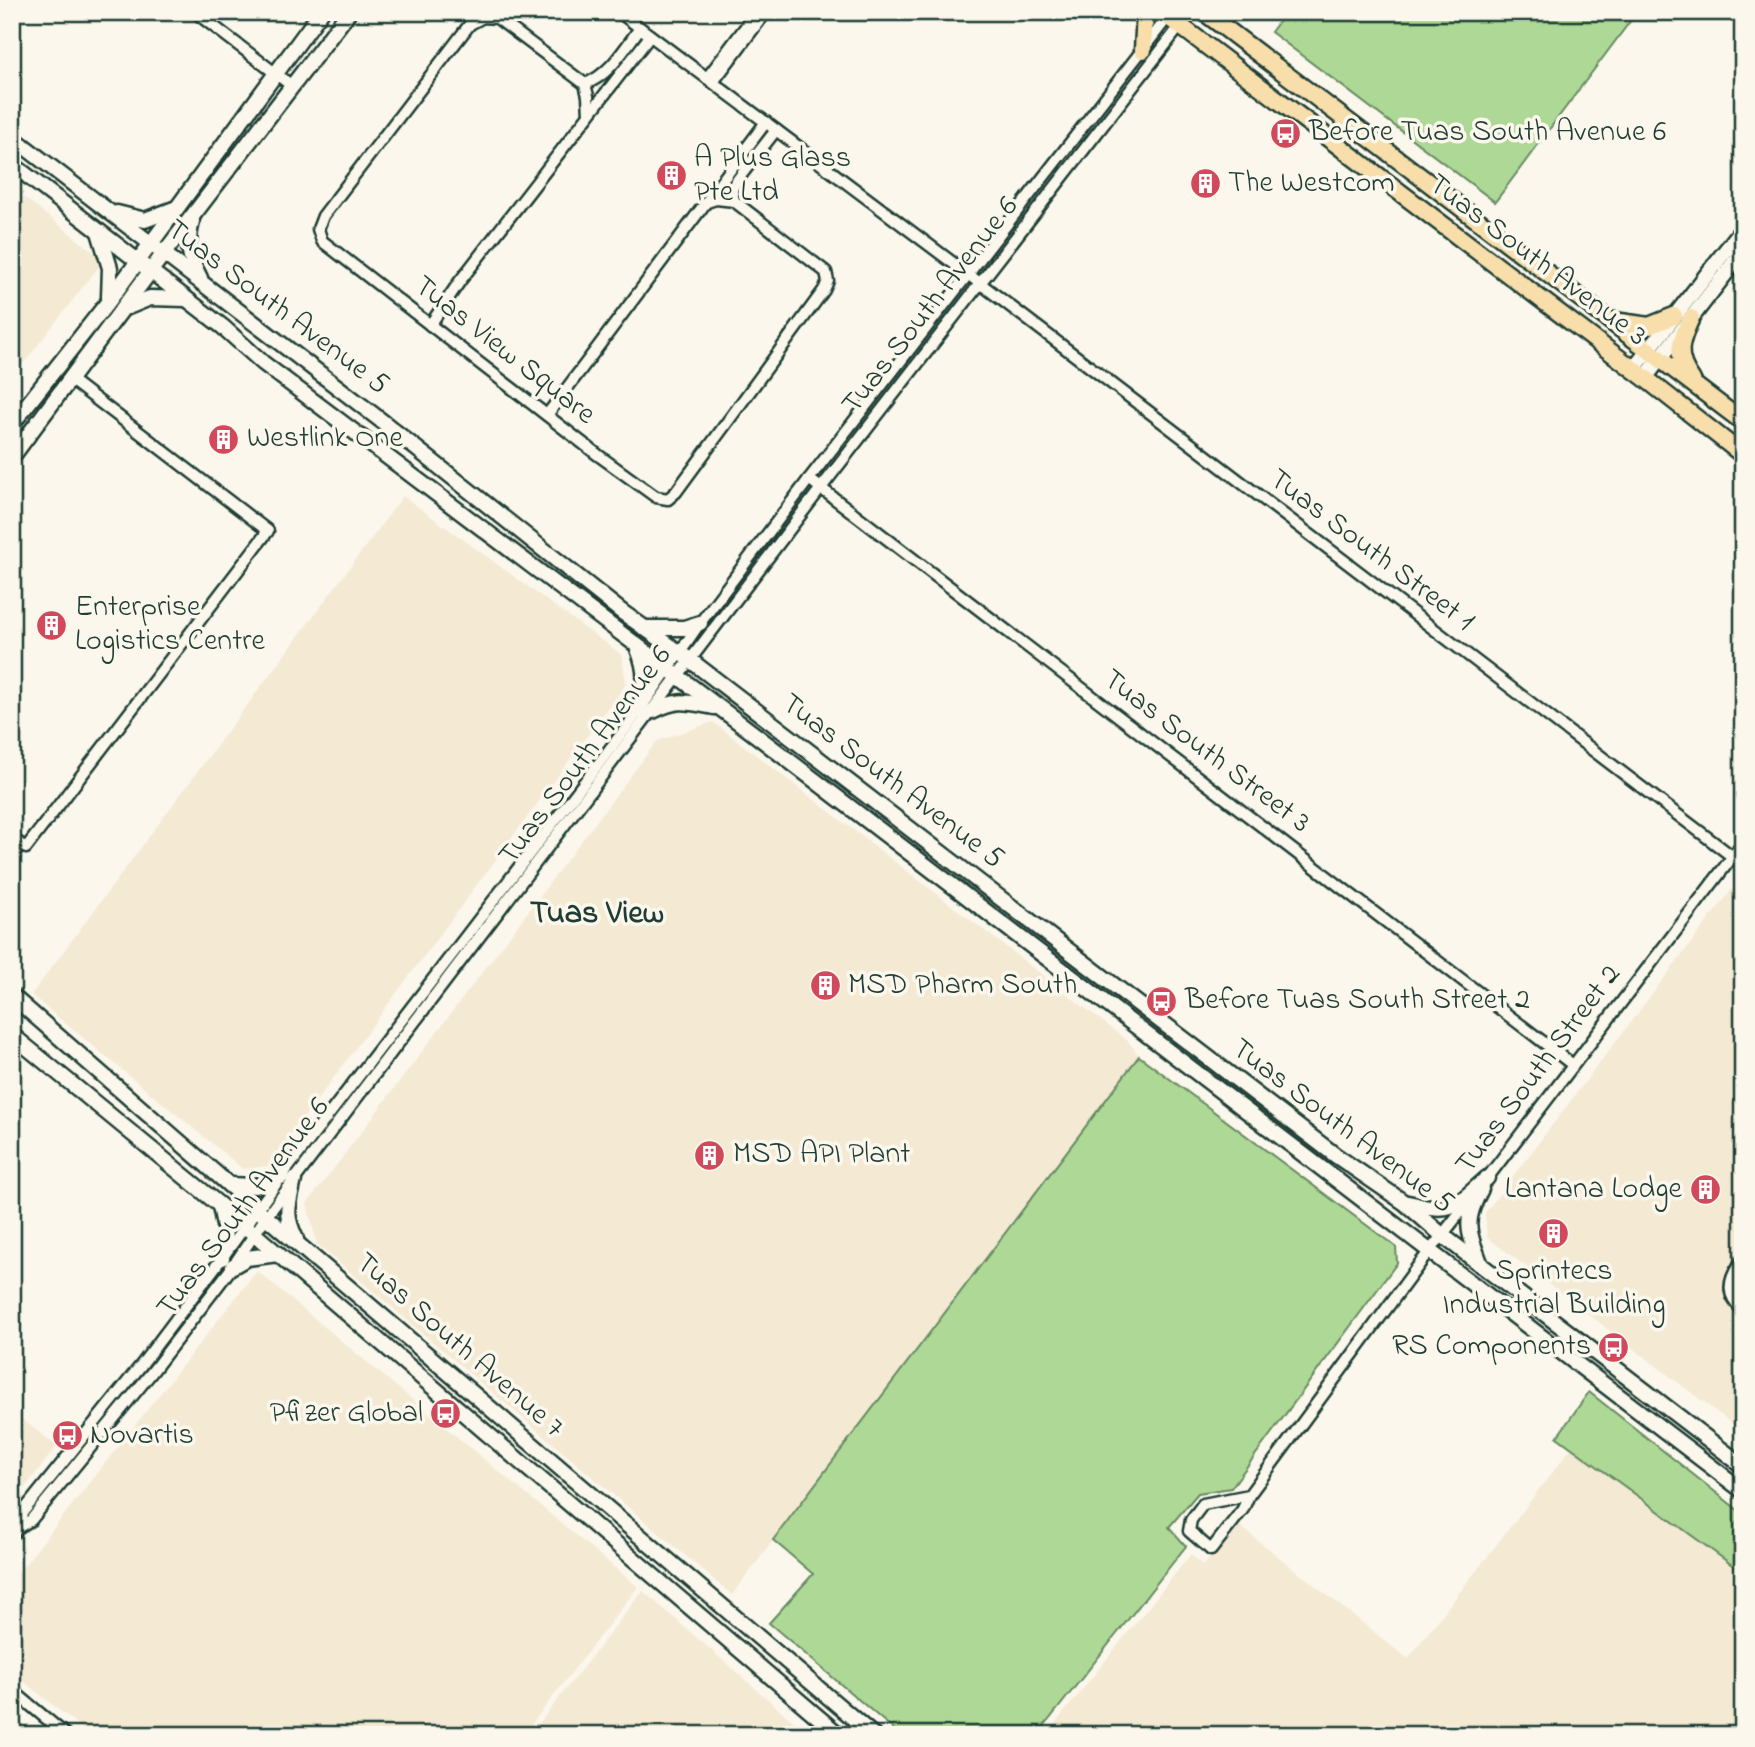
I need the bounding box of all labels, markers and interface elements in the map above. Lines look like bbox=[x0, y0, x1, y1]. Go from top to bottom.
place label: Before Tuas South Avenue 6 bbox=[1308, 111, 1666, 155]
bus stop icon: Before Tuas South Avenue 6 bbox=[1269, 116, 1303, 150]
place label: A Plus Glass Pte Ltd bbox=[694, 137, 851, 215]
building icon: A Plus Glass Pte Ltd bbox=[654, 159, 688, 193]
place label: The Westcom bbox=[1228, 162, 1395, 206]
street label: Tuas South Avenue 3 bbox=[1418, 164, 1656, 358]
building icon: The Westcom bbox=[1188, 167, 1222, 201]
street label: Tuas South Avenue 6 bbox=[832, 188, 1030, 424]
street label: Tuas South Avenue 5 bbox=[156, 209, 398, 407]
street label: Tuas View Square bbox=[403, 266, 605, 437]
place label: Westlink One bbox=[247, 417, 403, 461]
building icon: Westlink One bbox=[207, 422, 241, 456]
street label: Tuas South Street 1 bbox=[1259, 459, 1483, 643]
place label: Enterprise Logistics Centre bbox=[75, 586, 266, 664]
building icon: Enterprise Logistics Centre bbox=[35, 608, 69, 642]
street label: Tuas South Avenue 6 bbox=[489, 637, 683, 875]
street label: Tuas South Street 3 bbox=[1093, 659, 1319, 845]
street label: Tuas South Avenue 5 bbox=[771, 683, 1013, 881]
district label: Tuas View bbox=[530, 891, 664, 938]
street label: Tuas South Street 2 bbox=[1445, 956, 1633, 1184]
place label: MSD Pharm South bbox=[848, 964, 1077, 1008]
building icon: MSD Pharm South bbox=[808, 969, 842, 1003]
place label: Before Tuas South Street 2 bbox=[1184, 979, 1530, 1023]
bus stop icon: Before Tuas South Street 2 bbox=[1145, 984, 1179, 1018]
street label: Tuas South Avenue 5 bbox=[1221, 1028, 1463, 1226]
street label: Tuas South Avenue 6 bbox=[147, 1089, 341, 1327]
place label: MSD API Plant bbox=[733, 1133, 910, 1177]
building icon: MSD API Plant bbox=[693, 1138, 727, 1172]
place label: Lantana Lodge bbox=[1505, 1168, 1683, 1212]
building icon: Lantana Lodge bbox=[1688, 1173, 1722, 1207]
building icon: Sprintecs Industrial Building bbox=[1537, 1217, 1571, 1251]
street label: Tuas South Avenue 7 bbox=[345, 1243, 573, 1449]
place label: Sprintecs Industrial Building bbox=[1443, 1250, 1665, 1328]
place label: RS Components bbox=[1392, 1325, 1591, 1369]
bus stop icon: RS Components bbox=[1597, 1330, 1631, 1364]
place label: Pfizer Global bbox=[270, 1392, 423, 1436]
bus stop icon: Pfizer Global bbox=[429, 1397, 463, 1431]
place label: Novartis bbox=[90, 1414, 194, 1458]
bus stop icon: Novartis bbox=[50, 1419, 84, 1453]

